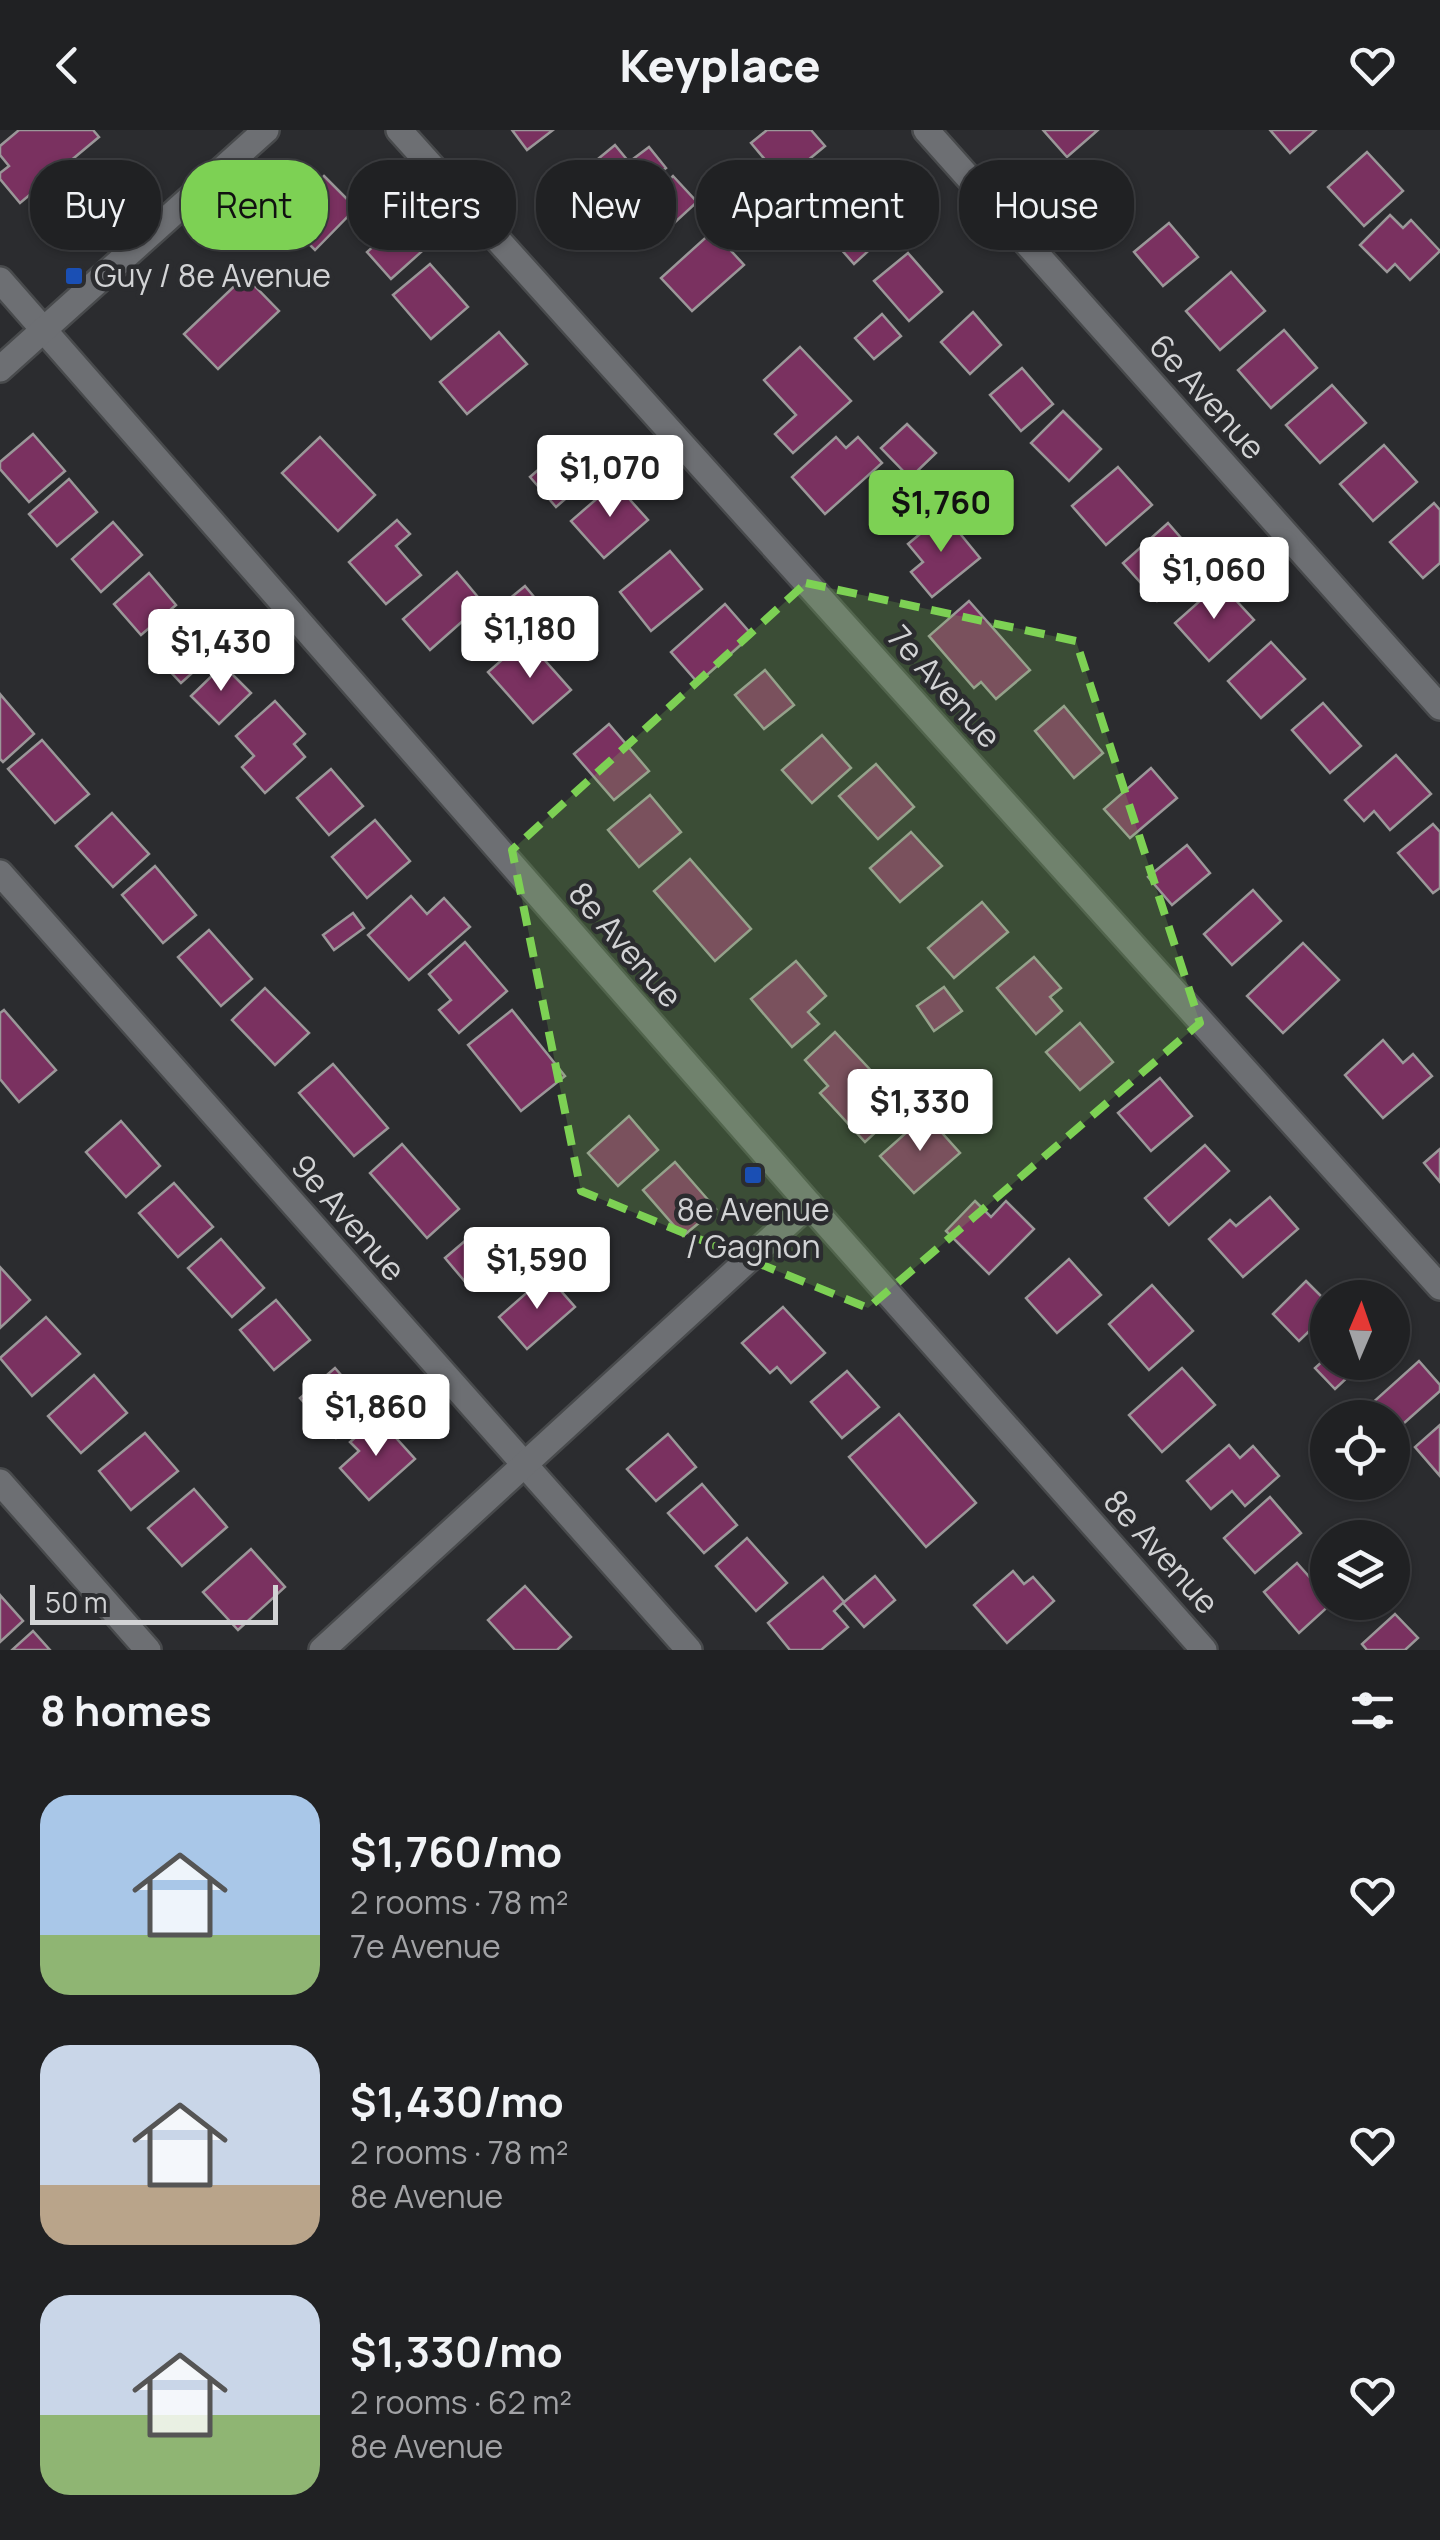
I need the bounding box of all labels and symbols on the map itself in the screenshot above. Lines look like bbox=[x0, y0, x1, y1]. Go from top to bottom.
place label: Guy / 8e Avenue bbox=[94, 253, 331, 297]
marker: Guy / 8e Avenue bbox=[63, 265, 85, 287]
street label: 6e Avenue bbox=[1140, 324, 1276, 468]
pin: $1,070 bbox=[529, 435, 691, 520]
pin: $1,760 bbox=[860, 470, 1022, 555]
pin: $1,060 bbox=[1133, 537, 1295, 622]
pin: $1,180 bbox=[449, 596, 611, 681]
pin: $1,430 bbox=[140, 609, 302, 694]
street label: 7e Avenue bbox=[878, 616, 1012, 757]
street label: 8e Avenue bbox=[559, 872, 693, 1017]
pin: $1,330 bbox=[839, 1069, 1001, 1154]
street label: 9e Avenue bbox=[281, 1145, 416, 1290]
marker: 8e Avenue / Gagnon bbox=[742, 1164, 764, 1186]
place label: 8e Avenue / Gagnon bbox=[676, 1187, 830, 1268]
pin: $1,590 bbox=[456, 1227, 618, 1312]
north arrow bbox=[1310, 1280, 1410, 1380]
pin: $1,860 bbox=[295, 1374, 457, 1459]
street label: 8e Avenue bbox=[1094, 1480, 1229, 1623]
scale bar bbox=[30, 1580, 278, 1624]

